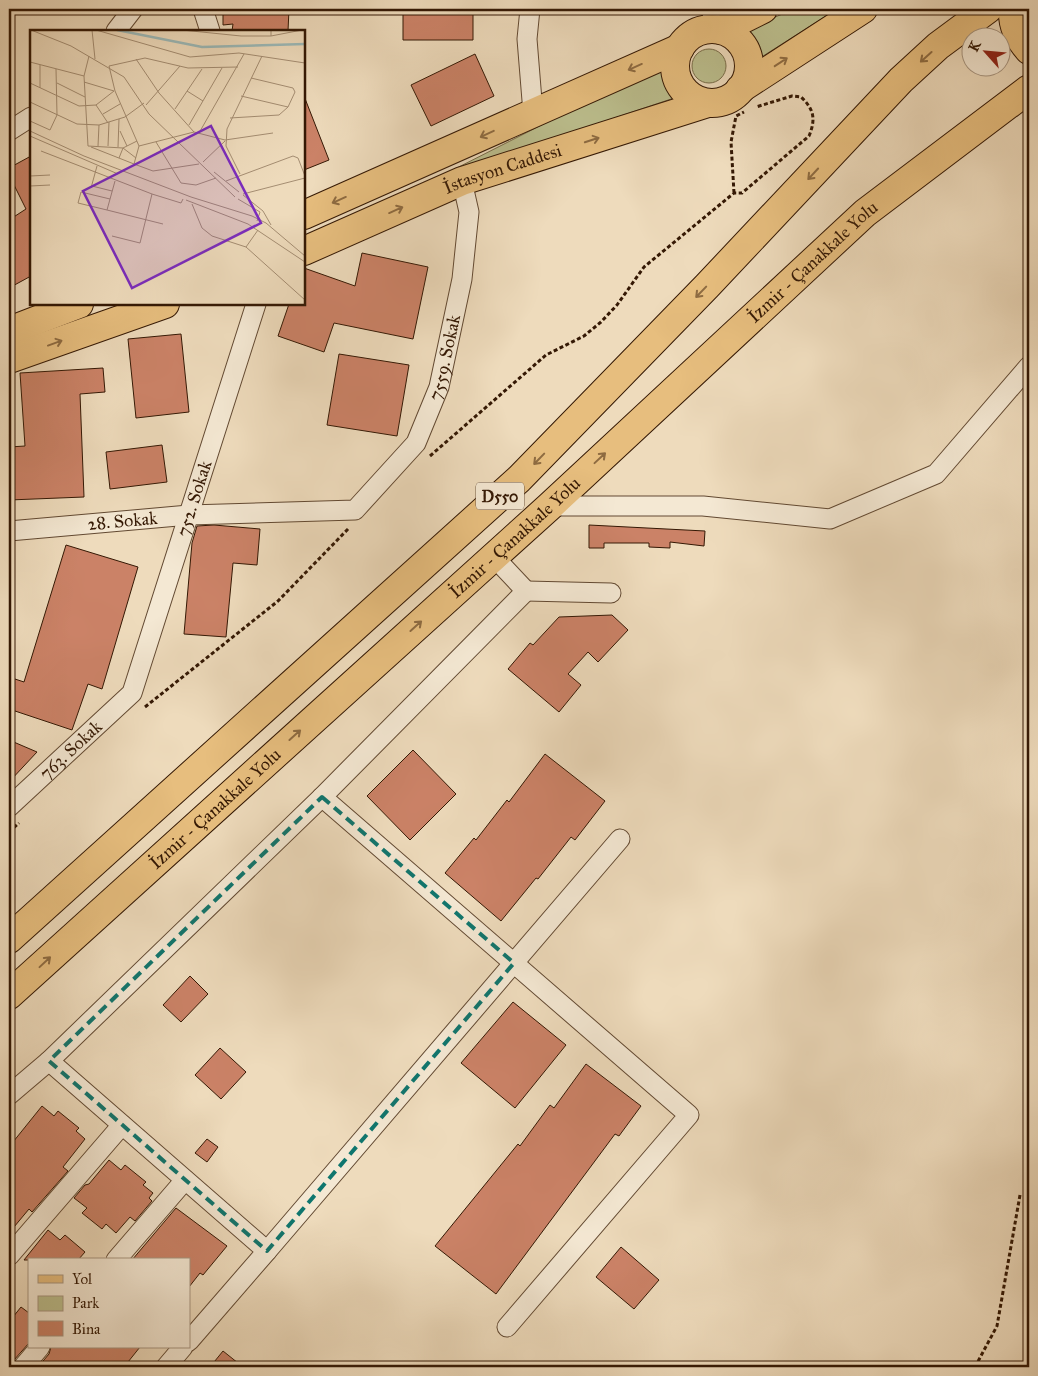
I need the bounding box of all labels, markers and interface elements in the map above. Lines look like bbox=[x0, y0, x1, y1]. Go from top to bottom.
north arrow bbox=[960, 28, 1010, 78]
inset map bbox=[30, 30, 305, 305]
text: K bbox=[965, 37, 985, 55]
one-way arrow bbox=[920, 52, 933, 63]
one-way arrow bbox=[774, 57, 788, 67]
one-way arrow bbox=[628, 63, 643, 73]
one-way arrow bbox=[480, 130, 495, 139]
one-way arrow bbox=[584, 135, 600, 144]
street label: İstasyon Caddesi bbox=[439, 139, 564, 199]
one-way arrow bbox=[807, 167, 819, 180]
one-way arrow bbox=[332, 195, 347, 205]
street label: İzmir - Çanakkale Yolu bbox=[742, 196, 883, 327]
one-way arrow bbox=[388, 205, 403, 215]
one-way arrow bbox=[695, 286, 707, 298]
street label: 7559. Sokak bbox=[424, 312, 465, 404]
one-way arrow bbox=[46, 338, 62, 347]
one-way arrow bbox=[533, 452, 545, 465]
one-way arrow bbox=[594, 452, 607, 464]
street label: 752. Sokak bbox=[172, 457, 217, 539]
street label: İzmir - Çanakkale Yolu bbox=[444, 472, 585, 603]
road number: D550 bbox=[476, 482, 524, 510]
street label: 28. Sokak bbox=[87, 507, 159, 535]
one-way arrow bbox=[409, 621, 422, 632]
street label: 763. Sokak bbox=[35, 715, 107, 784]
one-way arrow bbox=[288, 729, 301, 741]
street label: İzmir - Çanakkale Yolu bbox=[144, 743, 286, 874]
one-way arrow bbox=[38, 956, 51, 968]
legend bbox=[28, 1258, 190, 1348]
text: Yol bbox=[72, 1270, 93, 1288]
text: Park bbox=[72, 1294, 99, 1312]
text: Bina bbox=[72, 1320, 101, 1338]

